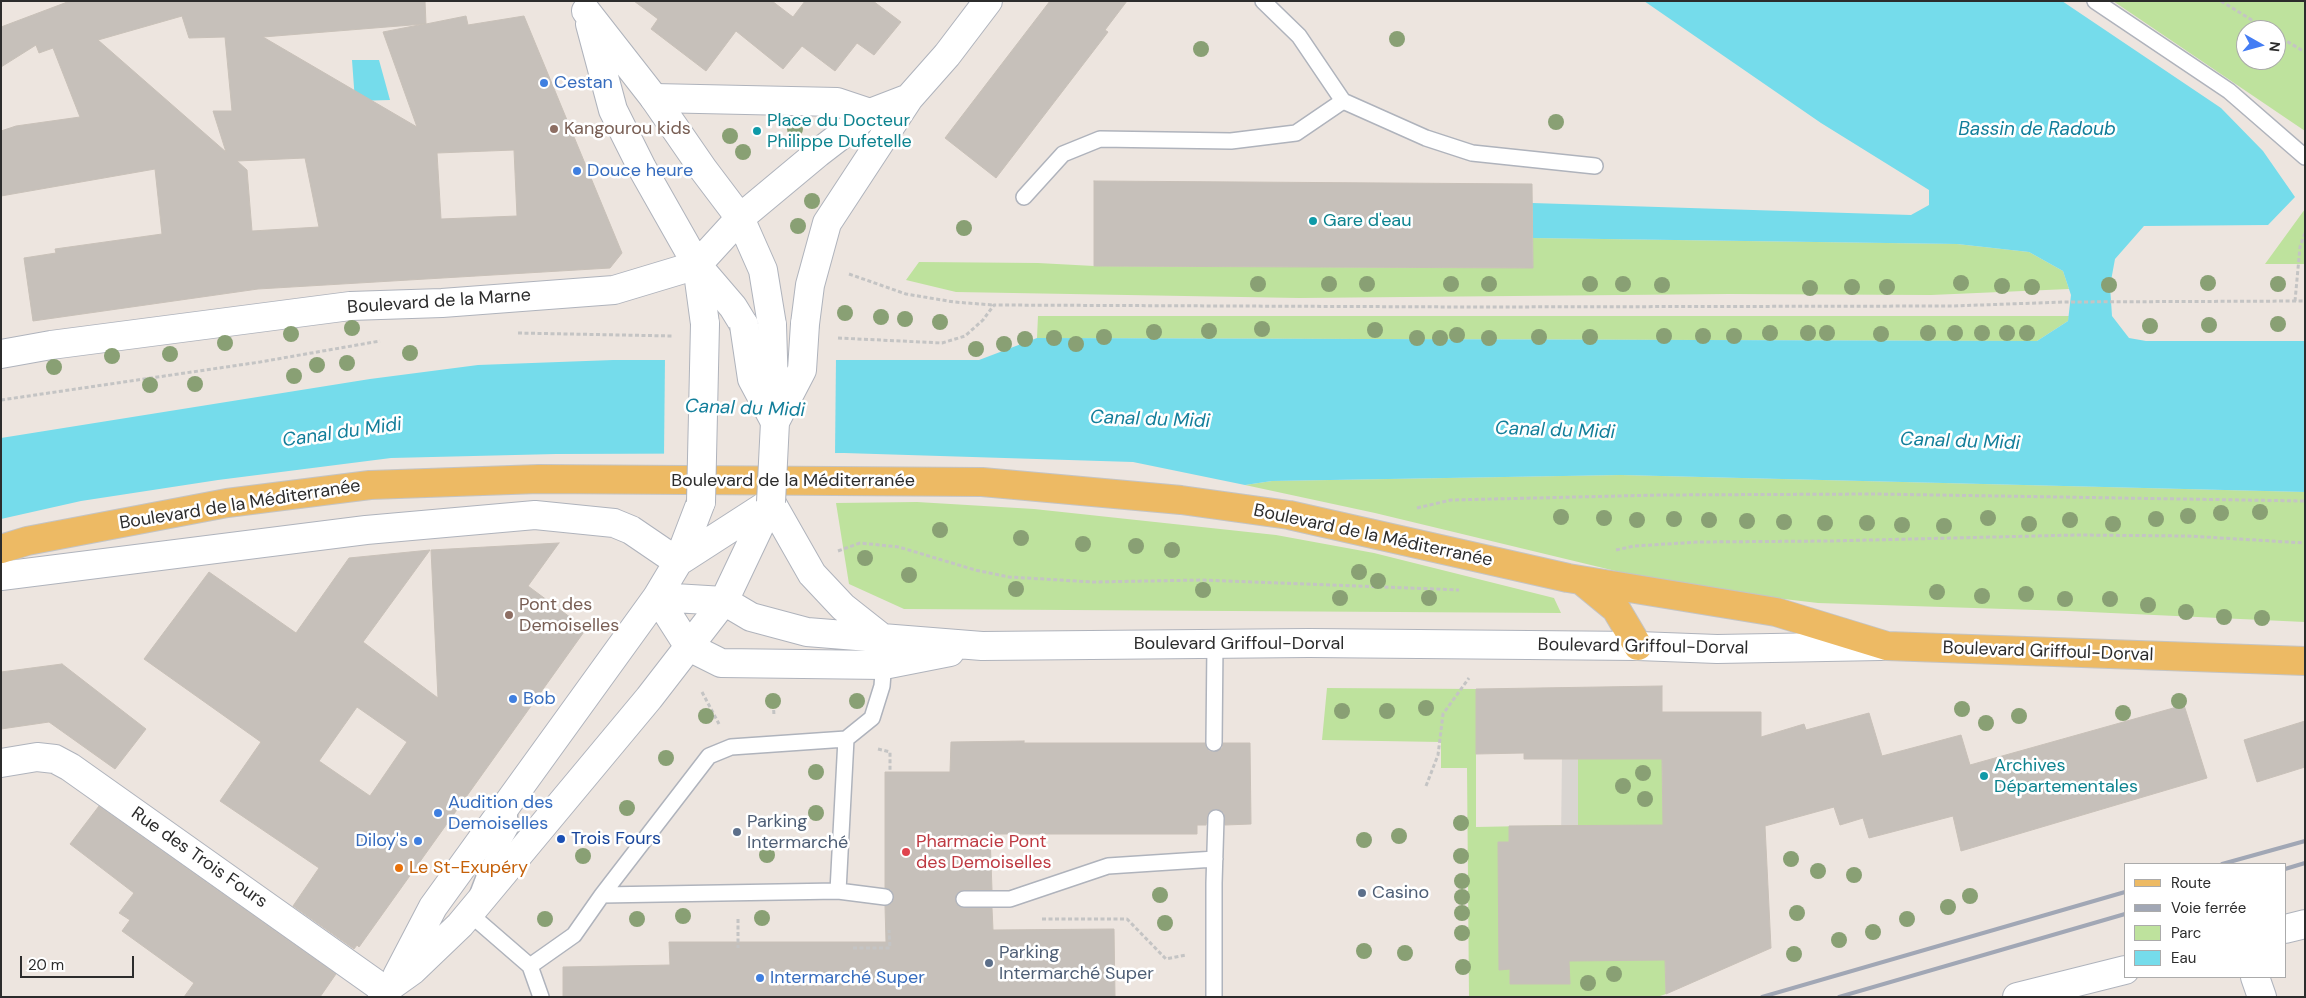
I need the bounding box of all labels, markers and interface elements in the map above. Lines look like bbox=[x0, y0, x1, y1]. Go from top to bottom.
north arrow bbox=[2236, 20, 2286, 70]
text: N bbox=[2265, 41, 2284, 53]
place label: Cestan bbox=[554, 72, 613, 94]
marker: Cestan bbox=[538, 77, 550, 89]
place label: Place du Docteur Philippe Dufetelle bbox=[767, 110, 912, 152]
place label: Kangourou kids bbox=[564, 118, 691, 140]
water label: Bassin de Radoub bbox=[1958, 119, 2116, 141]
marker: Kangourou kids bbox=[548, 123, 560, 135]
marker: Place du Docteur Philippe Dufetelle bbox=[751, 125, 763, 137]
place label: Douce heure bbox=[587, 160, 693, 182]
marker: Douce heure bbox=[571, 165, 583, 177]
place label: Gare d'eau bbox=[1323, 210, 1411, 232]
marker: Gare d'eau bbox=[1307, 215, 1319, 227]
street label: Boulevard de la Marne bbox=[346, 285, 532, 319]
water label: Canal du Midi bbox=[685, 396, 805, 422]
water label: Canal du Midi bbox=[1090, 407, 1210, 433]
water label: Canal du Midi bbox=[281, 413, 403, 453]
water label: Canal du Midi bbox=[1495, 418, 1615, 444]
water label: Canal du Midi bbox=[1900, 429, 2020, 455]
street label: Boulevard de la Méditerranée bbox=[671, 470, 915, 492]
street label: Boulevard de la Méditerranée bbox=[118, 475, 362, 535]
street label: Boulevard de la Méditerranée bbox=[1252, 500, 1494, 572]
place label: Pont des Demoiselles bbox=[519, 594, 619, 636]
marker: Pont des Demoiselles bbox=[503, 609, 515, 621]
street label: Boulevard Griffoul-Dorval bbox=[1134, 633, 1344, 655]
street label: Boulevard Griffoul-Dorval bbox=[1537, 634, 1749, 660]
street label: Boulevard Griffoul-Dorval bbox=[1942, 638, 2154, 666]
place label: Bob bbox=[523, 688, 556, 710]
marker: Bob bbox=[507, 693, 519, 705]
place label: Archives Départementales bbox=[1994, 755, 2138, 798]
marker: Archives Départementales bbox=[1978, 770, 1990, 782]
place label: Audition des Demoiselles bbox=[448, 792, 553, 834]
street label: Rue des Trois Fours bbox=[127, 803, 271, 913]
marker: Audition des Demoiselles bbox=[432, 807, 444, 819]
place label: Parking Intermarché bbox=[747, 811, 848, 854]
marker: Parking Intermarché bbox=[731, 826, 743, 838]
place label: Trois Fours bbox=[571, 828, 661, 850]
place label: Diloy's bbox=[355, 830, 408, 852]
place label: Pharmacie Pont des Demoiselles bbox=[916, 831, 1052, 874]
marker: Trois Fours bbox=[555, 833, 567, 845]
marker: Diloy's bbox=[412, 835, 424, 847]
marker: Pharmacie Pont des Demoiselles bbox=[900, 846, 912, 858]
place label: Le St-Exupéry bbox=[409, 857, 528, 879]
marker: Le St-Exupéry bbox=[393, 862, 405, 874]
legend bbox=[2124, 863, 2286, 978]
text: Route bbox=[2171, 873, 2211, 893]
place label: Casino bbox=[1372, 882, 1429, 904]
marker: Casino bbox=[1356, 887, 1368, 899]
text: Voie ferrée bbox=[2171, 898, 2246, 918]
text: Parc bbox=[2171, 923, 2201, 943]
place label: Parking Intermarché Super bbox=[999, 942, 1154, 984]
scale bar bbox=[22, 946, 136, 978]
text: Eau bbox=[2171, 948, 2196, 968]
text: 20 m bbox=[28, 955, 64, 975]
marker: Parking Intermarché Super bbox=[983, 957, 995, 969]
place label: Intermarché Super bbox=[770, 967, 925, 989]
marker: Intermarché Super bbox=[754, 972, 766, 984]

